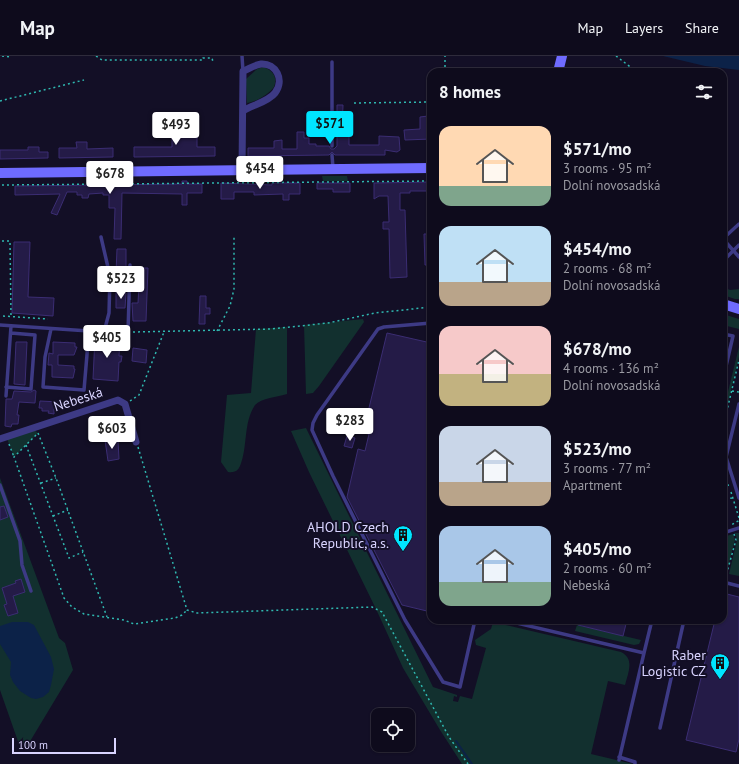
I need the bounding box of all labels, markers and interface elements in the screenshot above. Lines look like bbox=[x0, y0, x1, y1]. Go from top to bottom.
text: Map bbox=[20, 16, 55, 40]
text: Map bbox=[577, 19, 603, 37]
text: Layers bbox=[625, 19, 663, 37]
text: Share bbox=[685, 19, 719, 37]
text: 8 homes bbox=[439, 81, 501, 103]
icon: filters bbox=[693, 81, 715, 103]
pin: $571 bbox=[306, 111, 354, 145]
pin: $493 bbox=[152, 112, 200, 146]
text: $571 bbox=[315, 115, 345, 132]
text: $493 bbox=[161, 116, 191, 133]
text: $571/mo bbox=[563, 138, 631, 160]
icon: home bbox=[471, 142, 519, 190]
pin: $454 bbox=[236, 156, 284, 190]
text: $454 bbox=[245, 160, 275, 177]
text: 3 rooms · 95 m² bbox=[563, 160, 652, 177]
pin: $678 bbox=[86, 161, 134, 195]
text: $678 bbox=[95, 165, 125, 182]
text: Dolní novosadská bbox=[563, 177, 660, 194]
text: $454/mo bbox=[563, 238, 631, 260]
icon: home bbox=[471, 242, 519, 290]
text: 2 rooms · 68 m² bbox=[563, 260, 652, 277]
pin: $523 bbox=[97, 266, 145, 300]
text: $523 bbox=[106, 270, 136, 287]
text: Dolní novosadská bbox=[563, 277, 660, 294]
pin: $405 bbox=[83, 325, 131, 359]
text: $405 bbox=[92, 329, 122, 346]
text: $678/mo bbox=[563, 338, 631, 360]
icon: home bbox=[471, 342, 519, 390]
text: 4 rooms · 136 m² bbox=[563, 360, 659, 377]
text: Dolní novosadská bbox=[563, 377, 660, 394]
street label: Nebeská bbox=[51, 383, 105, 415]
pin: $283 bbox=[326, 408, 374, 442]
text: $283 bbox=[335, 412, 365, 429]
pin: $603 bbox=[88, 416, 136, 450]
text: $603 bbox=[97, 420, 127, 437]
text: $523/mo bbox=[563, 438, 631, 460]
icon: home bbox=[471, 442, 519, 490]
text: 3 rooms · 77 m² bbox=[563, 460, 651, 477]
text: Apartment bbox=[563, 477, 622, 494]
place label: AHOLD Czech Republic, a.s. bbox=[307, 518, 389, 552]
building icon: AHOLD Czech Republic, a.s. bbox=[392, 524, 414, 552]
text: $405/mo bbox=[563, 538, 631, 560]
icon: home bbox=[471, 542, 519, 590]
text: 2 rooms · 60 m² bbox=[563, 560, 652, 577]
text: Nebeská bbox=[563, 577, 610, 594]
place label: Raber Logistic CZ bbox=[641, 646, 706, 680]
building icon: Raber Logistic CZ bbox=[709, 652, 731, 680]
map controls bbox=[371, 708, 415, 752]
button: locate bbox=[371, 708, 415, 752]
scale bar bbox=[12, 736, 116, 755]
text: 100 m bbox=[18, 738, 48, 752]

